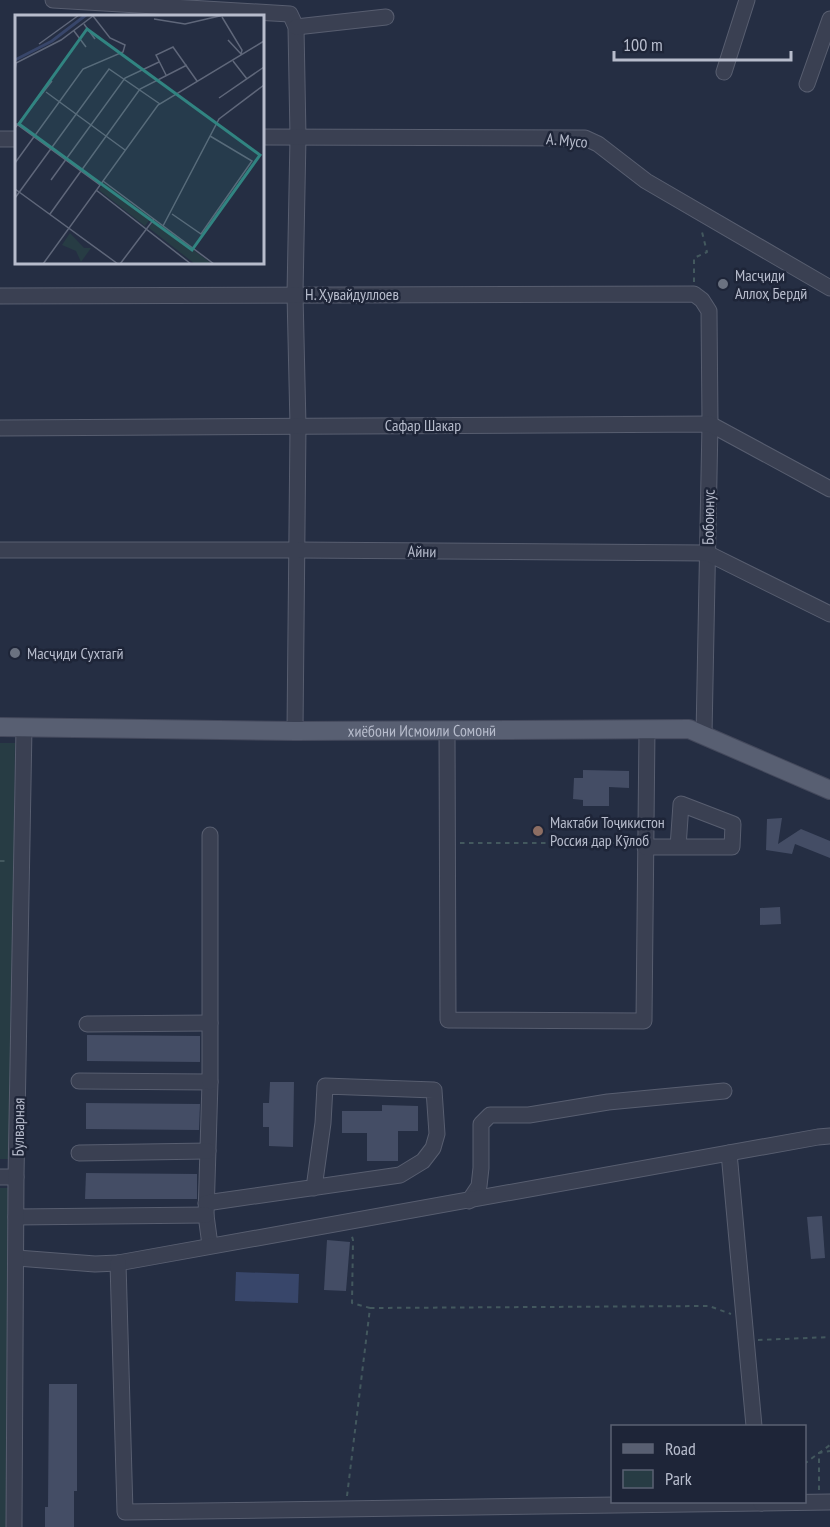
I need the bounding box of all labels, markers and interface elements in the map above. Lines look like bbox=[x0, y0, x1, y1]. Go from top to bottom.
inset map bbox=[15, 15, 264, 264]
scale bar bbox=[614, 24, 791, 62]
text: 100 m bbox=[623, 33, 663, 56]
street label: А. Мусо bbox=[545, 128, 589, 152]
place label: Масҷиди Аллоҳ Бердӣ bbox=[735, 265, 807, 303]
marker: Масҷиди Аллоҳ Бердӣ bbox=[716, 277, 730, 291]
street label: Н. Ҳувайдуллоев bbox=[305, 284, 399, 304]
street label: Сафар Шакар bbox=[385, 415, 461, 435]
street label: Бобоюнус bbox=[698, 489, 718, 545]
street label: Айни bbox=[408, 541, 436, 561]
place label: Масҷиди Сухтагӣ bbox=[27, 643, 123, 663]
marker: Масҷиди Сухтагӣ bbox=[8, 646, 22, 660]
street label: хиёбони Исмоили Сомонӣ bbox=[348, 720, 496, 741]
place label: Мактаби Тоҷикистон Россия дар Кӯлоб bbox=[550, 812, 665, 850]
marker: Мактаби Тоҷикистон Россия дар Кӯлоб bbox=[531, 824, 545, 838]
street label: Булварная bbox=[7, 1097, 29, 1157]
legend bbox=[611, 1425, 806, 1503]
text: Road bbox=[665, 1437, 696, 1460]
text: Park bbox=[665, 1467, 692, 1490]

